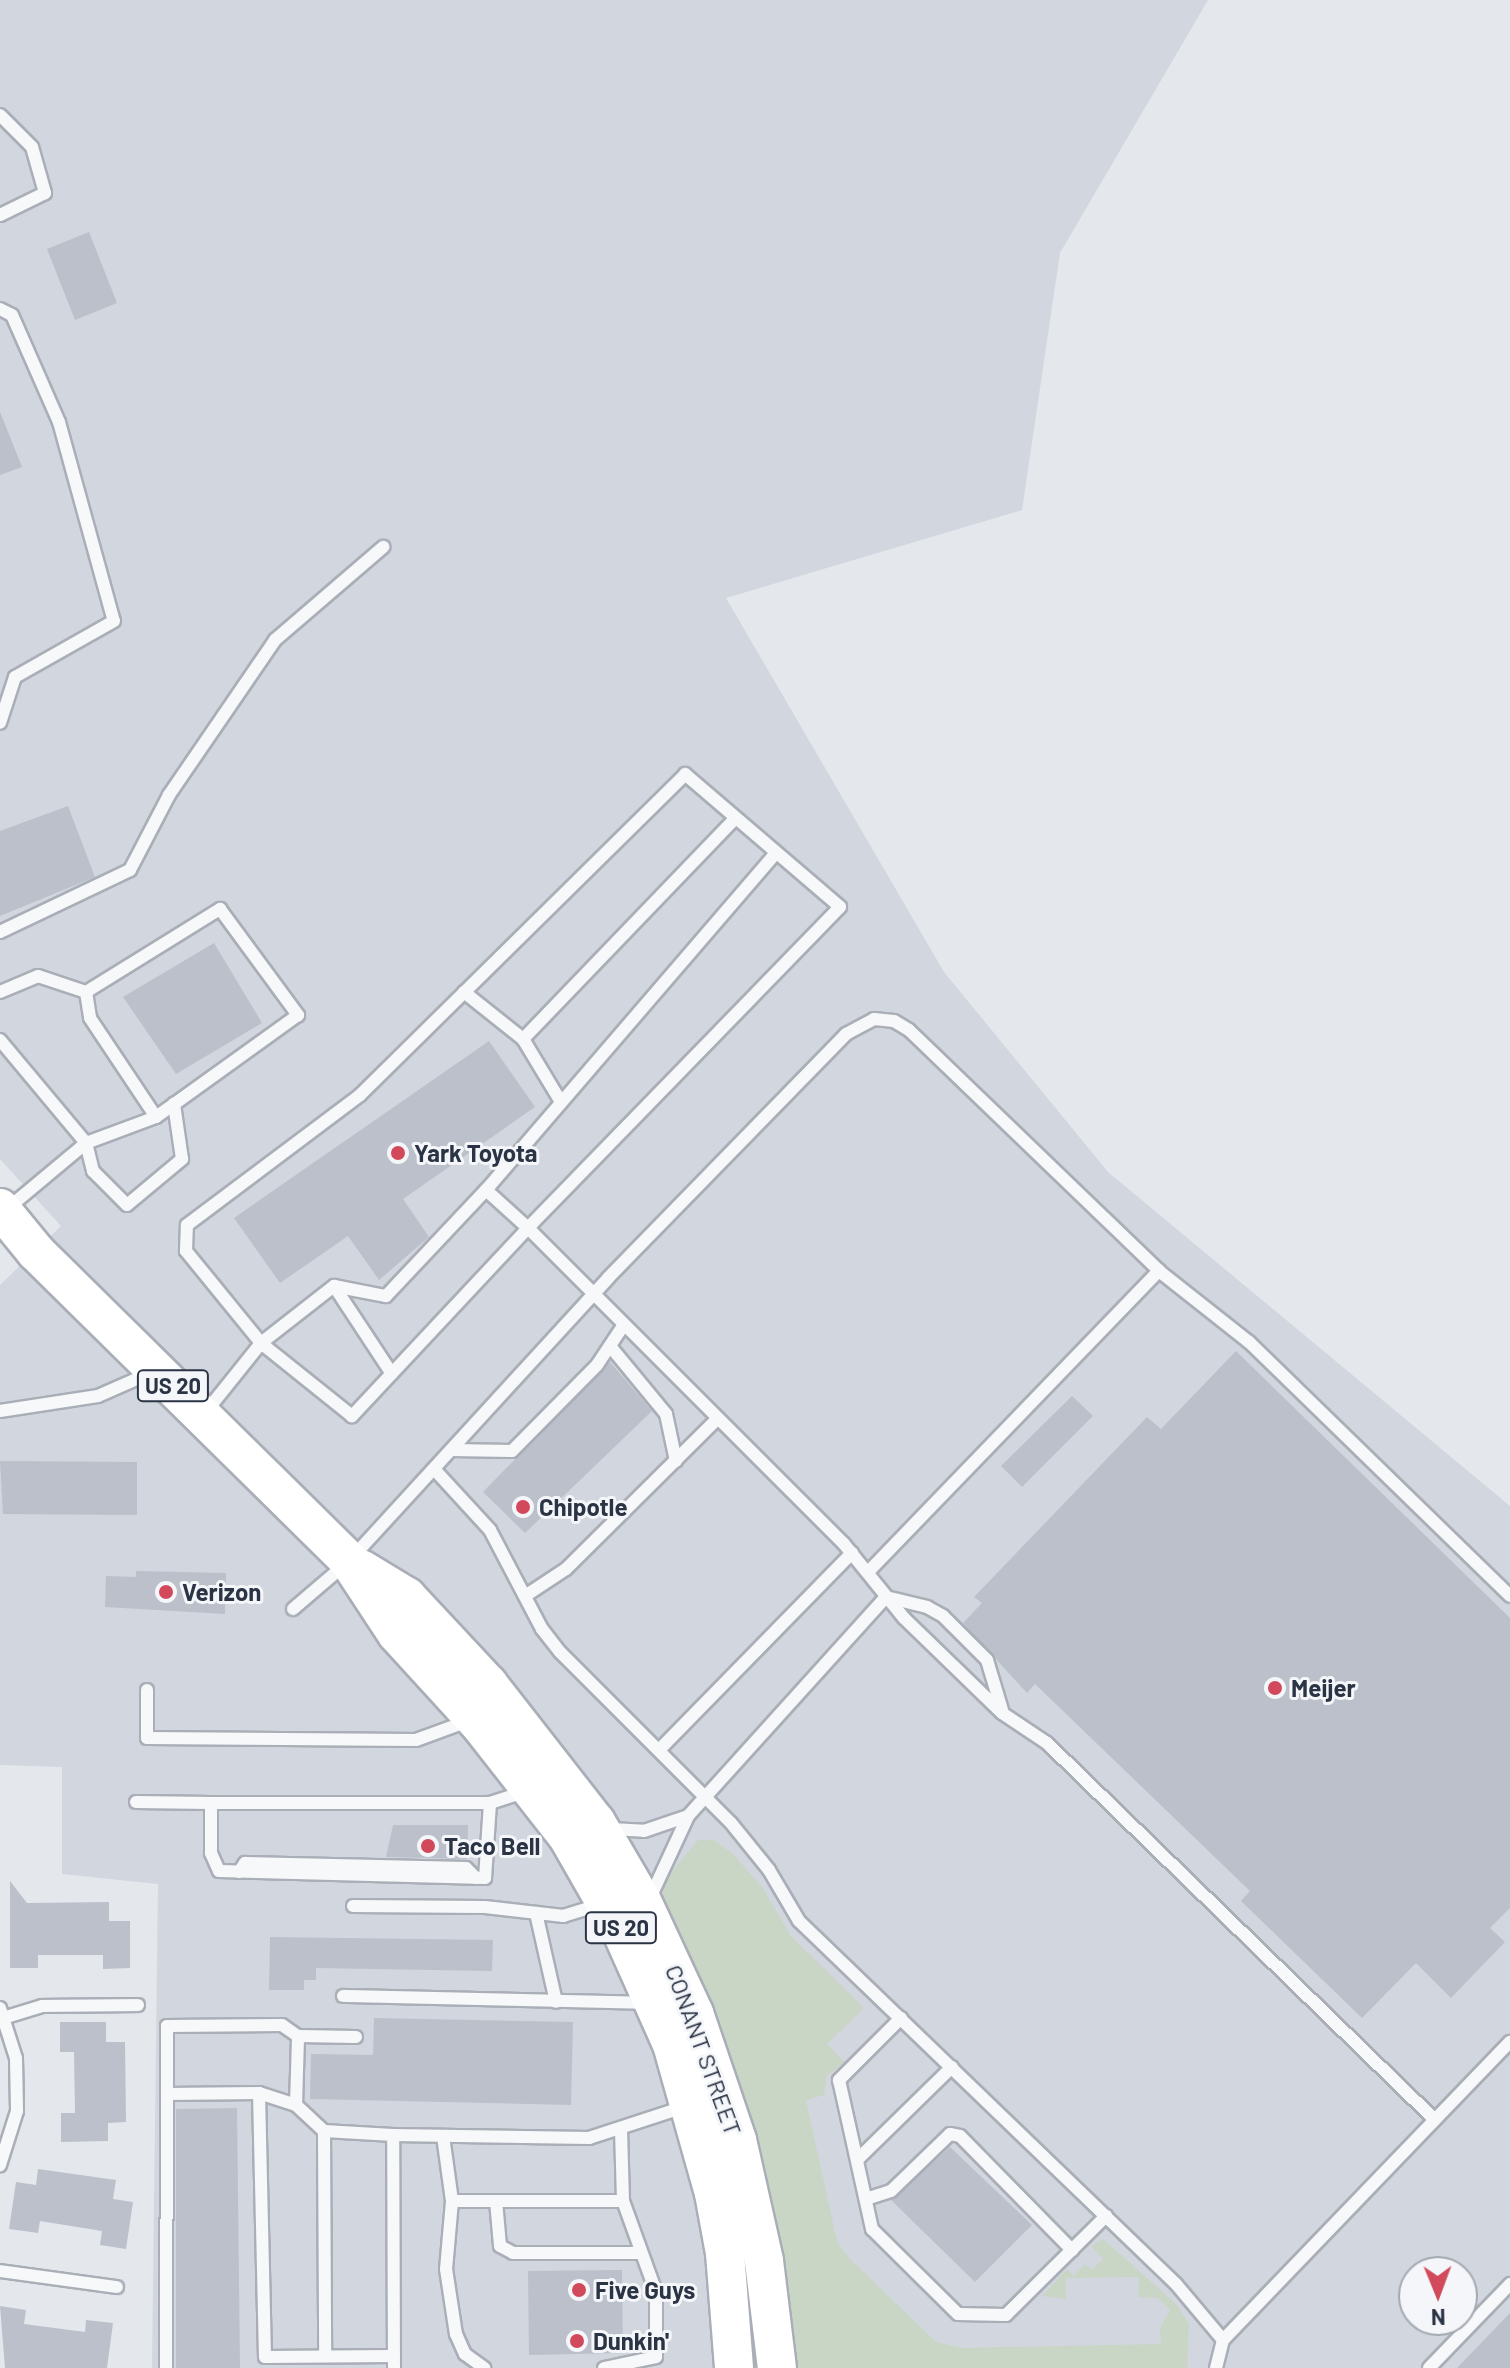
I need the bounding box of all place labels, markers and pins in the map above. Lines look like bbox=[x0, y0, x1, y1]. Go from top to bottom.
place label: Yark Toyota bbox=[414, 1139, 538, 1167]
marker: Yark Toyota bbox=[389, 1144, 407, 1162]
place label: Chipotle bbox=[539, 1493, 628, 1521]
marker: Chipotle bbox=[514, 1498, 532, 1516]
place label: Verizon bbox=[182, 1578, 261, 1606]
marker: Verizon bbox=[157, 1583, 175, 1601]
place label: Meijer bbox=[1291, 1674, 1356, 1702]
marker: Meijer bbox=[1266, 1679, 1284, 1697]
place label: Taco Bell bbox=[444, 1832, 540, 1860]
marker: Taco Bell bbox=[419, 1837, 437, 1855]
place label: Five Guys bbox=[595, 2276, 695, 2304]
marker: Five Guys bbox=[570, 2281, 588, 2299]
place label: Dunkin' bbox=[593, 2327, 669, 2355]
marker: Dunkin' bbox=[568, 2332, 586, 2350]

